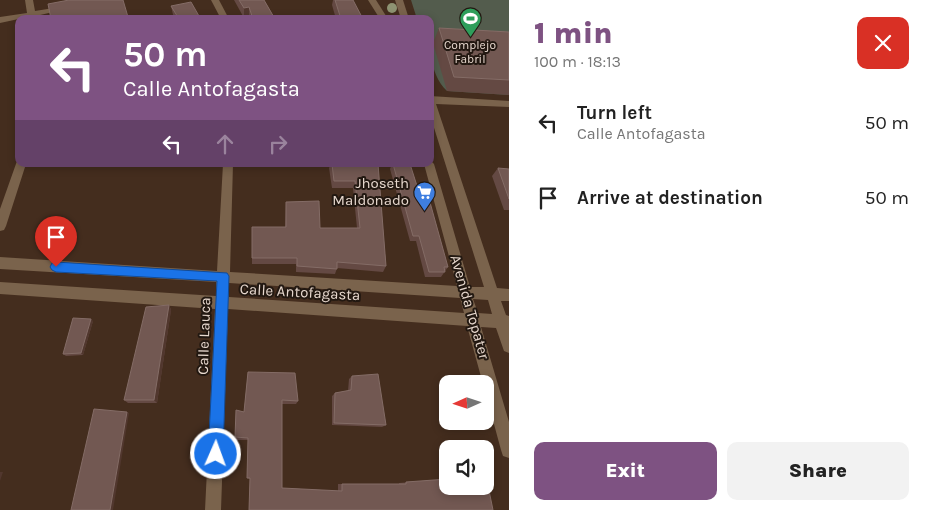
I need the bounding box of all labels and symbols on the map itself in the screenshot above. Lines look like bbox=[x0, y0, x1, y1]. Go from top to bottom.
sports icon: Complejo Fabril bbox=[458, 6, 482, 37]
place label: Complejo Fabril bbox=[444, 38, 496, 66]
place label: Jhoseth Maldonado bbox=[332, 174, 409, 209]
supermarket icon: Jhoseth Maldonado bbox=[413, 180, 437, 211]
pin bbox=[35, 216, 77, 267]
street label: Avenida Topater bbox=[446, 253, 494, 362]
street label: Calle Antofagasta bbox=[239, 280, 361, 304]
street label: Calle Lauca bbox=[194, 297, 214, 375]
north arrow bbox=[439, 375, 494, 430]
position arrow bbox=[189, 427, 241, 479]

